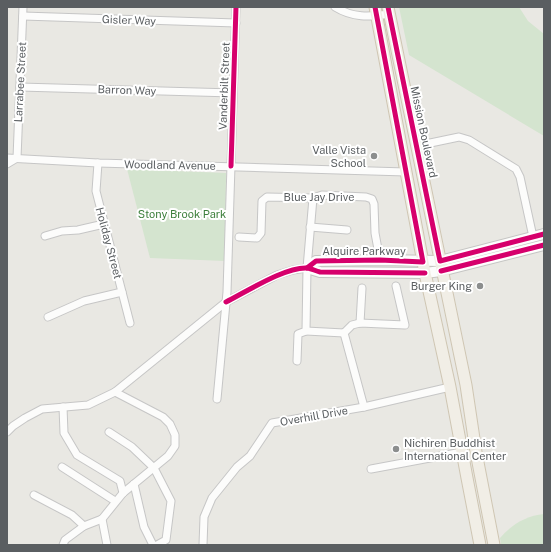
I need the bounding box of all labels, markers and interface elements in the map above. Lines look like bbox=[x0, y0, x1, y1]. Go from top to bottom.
street label: Gisler Way bbox=[102, 13, 156, 27]
street label: Larrabee Street bbox=[12, 41, 28, 123]
street label: Vanderbilt Street bbox=[216, 42, 232, 130]
street label: Barron Way bbox=[97, 83, 157, 97]
street label: Mission Boulevard bbox=[408, 85, 440, 179]
place label: Valle Vista School bbox=[312, 144, 366, 169]
marker: Valle Vista School bbox=[369, 151, 379, 161]
street label: Woodland Avenue bbox=[124, 158, 216, 172]
street label: Blue Jay Drive bbox=[284, 191, 354, 203]
street label: Holiday Street bbox=[94, 206, 124, 280]
park label: Stony Brook Park bbox=[138, 208, 226, 220]
street label: Alquire Parkway bbox=[322, 245, 406, 257]
place label: Burger King bbox=[411, 280, 472, 292]
marker: Burger King bbox=[475, 281, 485, 291]
street label: Overhill Drive bbox=[279, 404, 349, 428]
place label: Nichiren Buddhist International Center bbox=[404, 437, 506, 462]
marker: Nichiren Buddhist International Center bbox=[391, 444, 401, 454]

